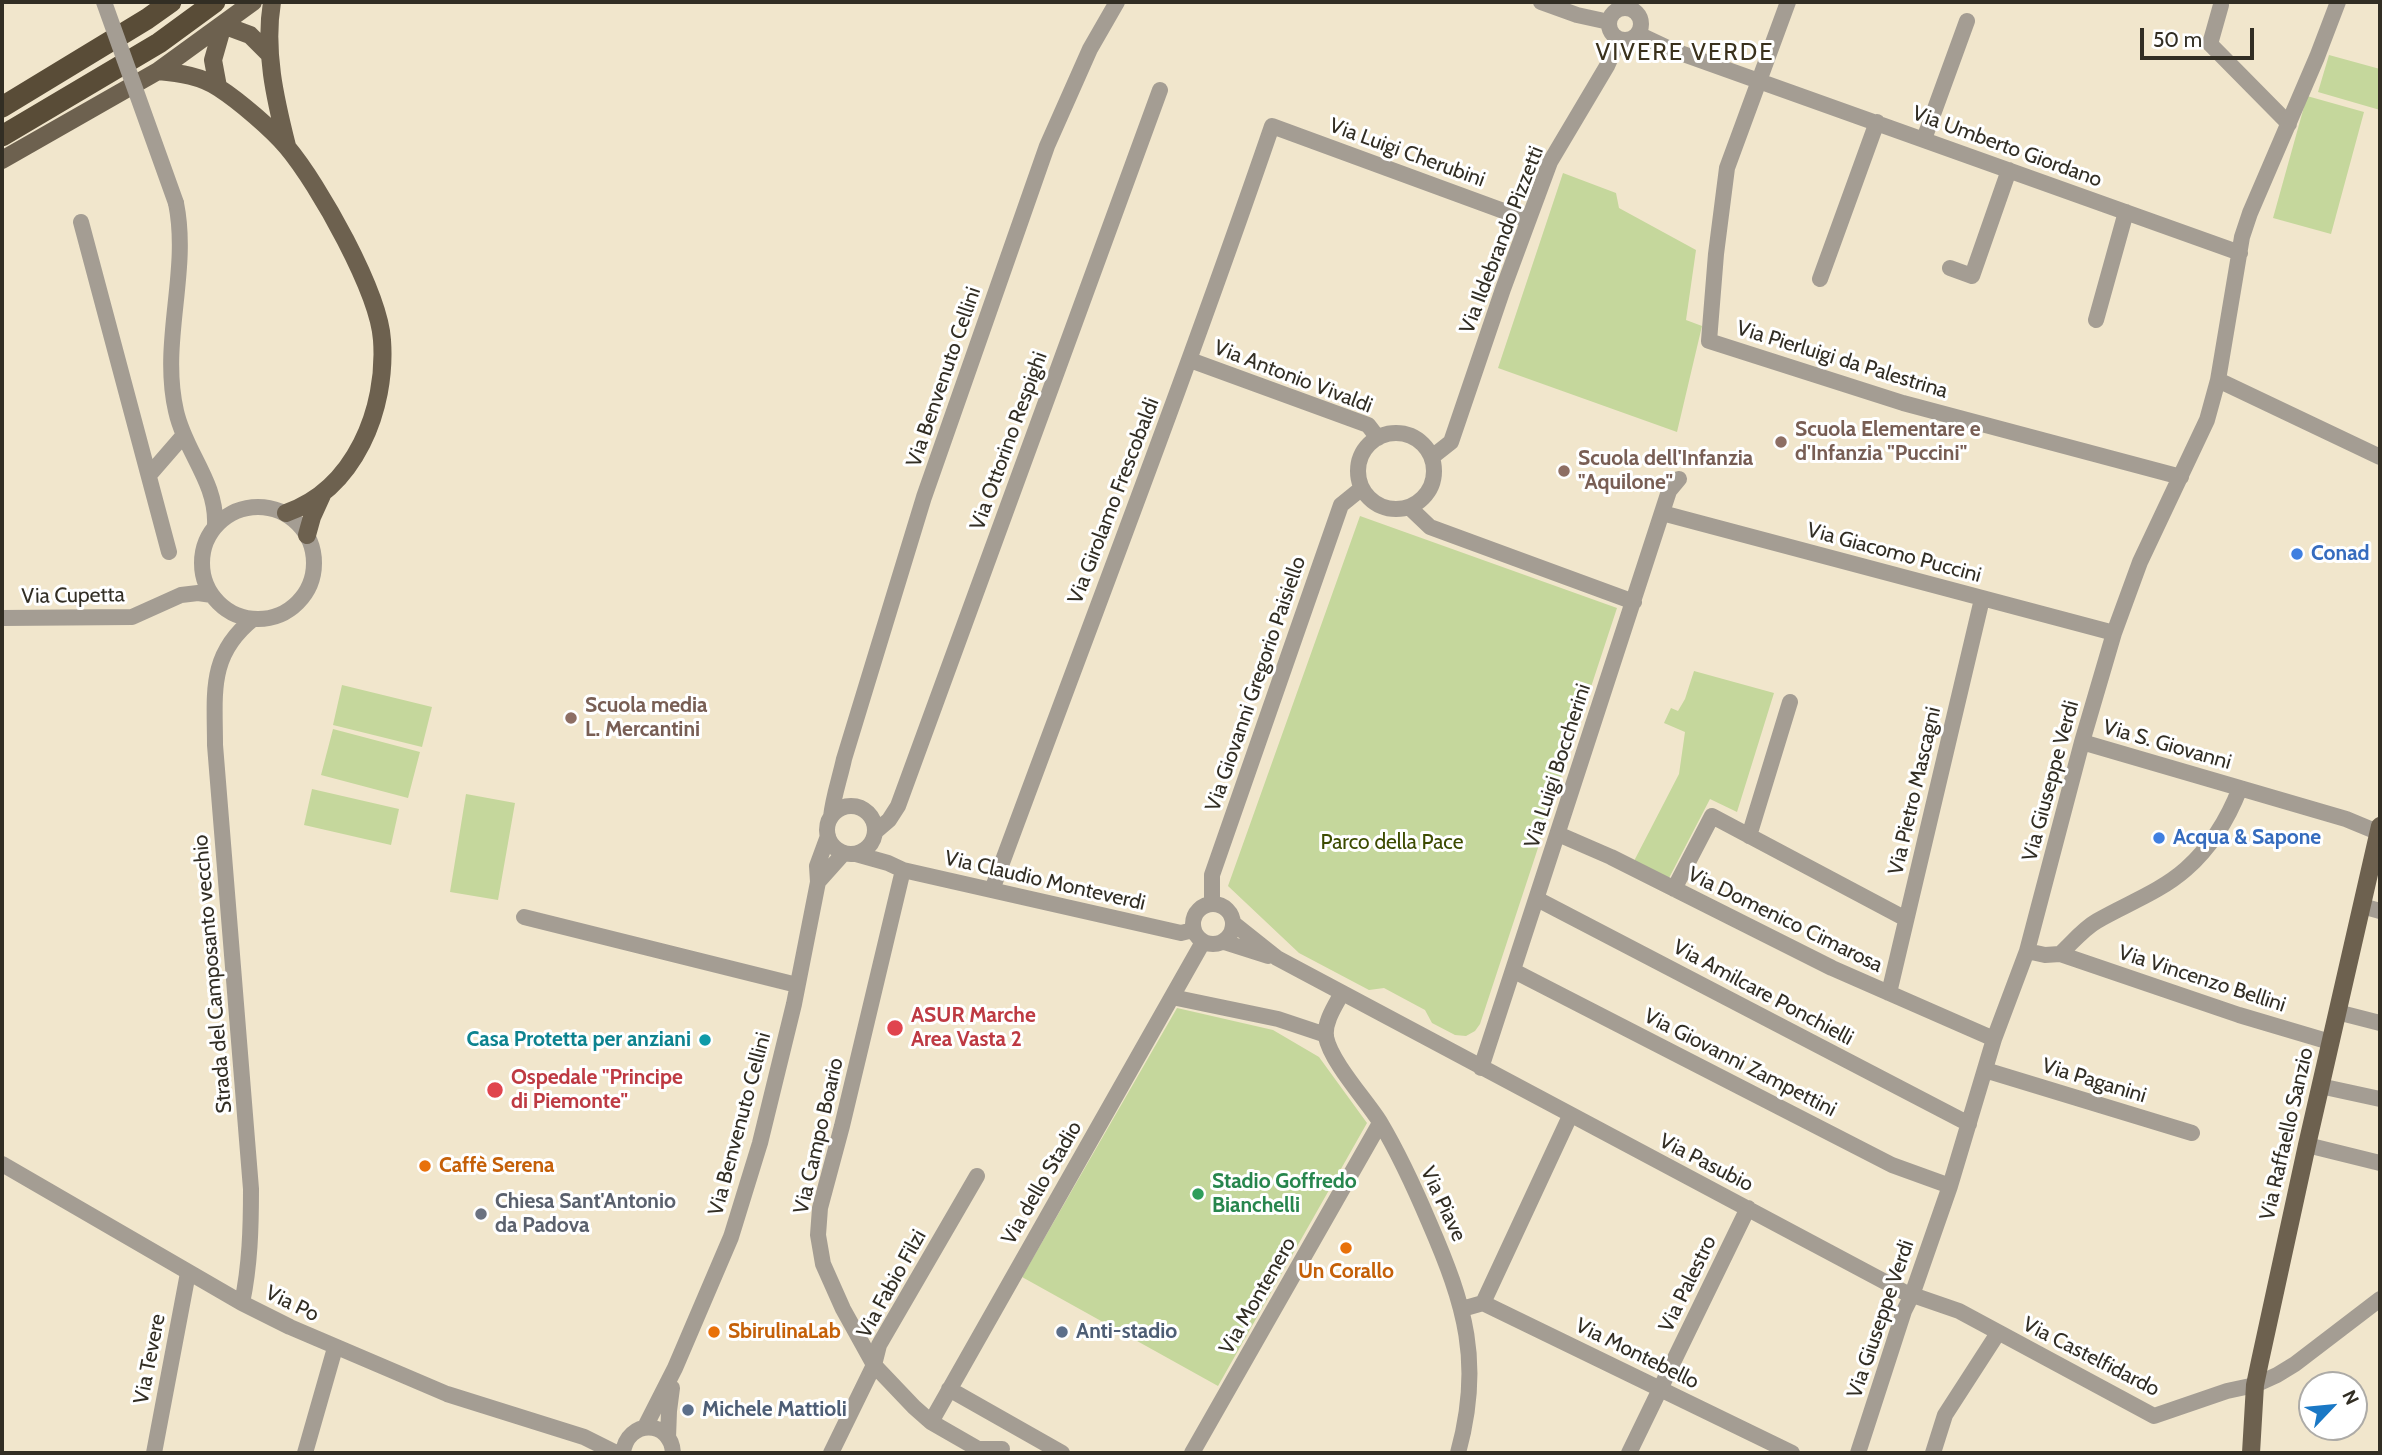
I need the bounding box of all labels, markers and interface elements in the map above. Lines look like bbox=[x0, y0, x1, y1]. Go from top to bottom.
scale bar bbox=[2144, 14, 2258, 58]
text: 50 m bbox=[2153, 27, 2202, 52]
district label: VIVERE VERDE bbox=[1597, 39, 1773, 67]
street label: Via Umberto Giordano bbox=[1909, 101, 2105, 193]
street label: Via Luigi Cherubini bbox=[1326, 113, 1488, 193]
street label: Via Ildebrando Pizzetti bbox=[1455, 143, 1549, 337]
street label: Via Benvenuto Cellini bbox=[901, 284, 987, 470]
street label: Via Pierluigi da Palestrina bbox=[1733, 316, 1951, 404]
street label: Via Antonio Vivaldi bbox=[1210, 335, 1376, 419]
street label: Via Ottorino Respighi bbox=[965, 348, 1053, 534]
street label: Via Girolamo Frescobaldi bbox=[1063, 394, 1165, 608]
place label: Scuola Elementare e d'Infanzia "Puccini" bbox=[1795, 417, 1980, 467]
marker: Scuola Elementare e d'Infanzia "Puccini" bbox=[1773, 434, 1789, 450]
place label: Scuola dell'Infanzia "Aquilone" bbox=[1578, 446, 1753, 496]
marker: Scuola dell'Infanzia "Aquilone" bbox=[1556, 463, 1572, 479]
street label: Via Giacomo Puccini bbox=[1804, 518, 1984, 588]
place label: Conad bbox=[2311, 541, 2370, 567]
marker: Conad bbox=[2289, 546, 2305, 562]
street label: Via Giovanni Gregorio Paisiello bbox=[1201, 553, 1311, 815]
street label: Via Cupetta bbox=[21, 583, 125, 609]
street label: Via Luigi Boccherini bbox=[1520, 681, 1596, 851]
place label: Scuola media L. Mercantini bbox=[585, 693, 708, 743]
street label: Via Giuseppe Verdi bbox=[2017, 698, 2085, 864]
street label: Via Pietro Mascagni bbox=[1883, 704, 1947, 878]
marker: Scuola media L. Mercantini bbox=[563, 710, 579, 726]
street label: Via S. Giovanni bbox=[2100, 715, 2234, 775]
place label: Acqua & Sapone bbox=[2173, 825, 2321, 851]
park label: Parco della Pace bbox=[1321, 830, 1463, 856]
marker: Acqua & Sapone bbox=[2151, 830, 2167, 846]
street label: Strada del Camposanto vecchio bbox=[188, 834, 238, 1114]
street label: Via Claudio Monteverdi bbox=[942, 846, 1148, 916]
street label: Via Domenico Cimarosa bbox=[1683, 862, 1887, 978]
street label: Via Amilcare Ponchielli bbox=[1669, 935, 1857, 1051]
street label: Via Vincenzo Bellini bbox=[2115, 940, 2289, 1018]
place label: ASUR Marche Area Vasta 2 bbox=[911, 1003, 1036, 1053]
street label: Via Giovanni Zampettini bbox=[1639, 1003, 1841, 1123]
marker: ASUR Marche Area Vasta 2 bbox=[885, 1018, 905, 1038]
place label: Casa Protetta per anziani bbox=[467, 1027, 691, 1053]
street label: Via Benvenuto Cellini bbox=[703, 1030, 777, 1218]
marker: Casa Protetta per anziani bbox=[697, 1032, 713, 1048]
street label: Via Raffaello Sanzio bbox=[2255, 1045, 2319, 1223]
street label: Via Paganini bbox=[2039, 1053, 2149, 1109]
street label: Via Campo Boario bbox=[789, 1056, 849, 1216]
place label: Ospedale "Principe di Piemonte" bbox=[511, 1065, 683, 1115]
marker: Ospedale "Principe di Piemonte" bbox=[485, 1080, 505, 1100]
street label: Via dello Stadio bbox=[997, 1117, 1087, 1249]
street label: Via Pasubio bbox=[1655, 1129, 1757, 1197]
place label: Caffè Serena bbox=[439, 1153, 554, 1179]
marker: Caffè Serena bbox=[417, 1158, 433, 1174]
street label: Via Piave bbox=[1415, 1162, 1471, 1246]
place label: Stadio Goffredo Bianchelli bbox=[1212, 1169, 1357, 1219]
marker: Stadio Goffredo Bianchelli bbox=[1190, 1186, 1206, 1202]
place label: Chiesa Sant'Antonio da Padova bbox=[495, 1189, 676, 1239]
marker: Chiesa Sant'Antonio da Padova bbox=[473, 1206, 489, 1222]
street label: Via Fabio Filzi bbox=[852, 1225, 932, 1343]
street label: Via Palestro bbox=[1654, 1232, 1722, 1336]
street label: Via Montenero bbox=[1214, 1233, 1302, 1359]
street label: Via Giuseppe Verdi bbox=[1842, 1237, 1920, 1401]
marker: Un Corallo bbox=[1338, 1240, 1354, 1256]
place label: Un Corallo bbox=[1298, 1259, 1394, 1285]
street label: Via Po bbox=[261, 1280, 323, 1328]
street label: Via Tevere bbox=[129, 1312, 171, 1406]
street label: Via Castelfidardo bbox=[2018, 1312, 2164, 1402]
street label: Via Montebello bbox=[1571, 1313, 1703, 1395]
place label: SbirulinaLab bbox=[728, 1319, 841, 1345]
place label: Anti-stadio bbox=[1076, 1319, 1177, 1345]
marker: SbirulinaLab bbox=[706, 1324, 722, 1340]
marker: Anti-stadio bbox=[1054, 1324, 1070, 1340]
north arrow bbox=[2298, 1371, 2368, 1441]
text: N bbox=[2337, 1386, 2364, 1409]
place label: Michele Mattioli bbox=[702, 1397, 847, 1423]
marker: Michele Mattioli bbox=[680, 1402, 696, 1418]

